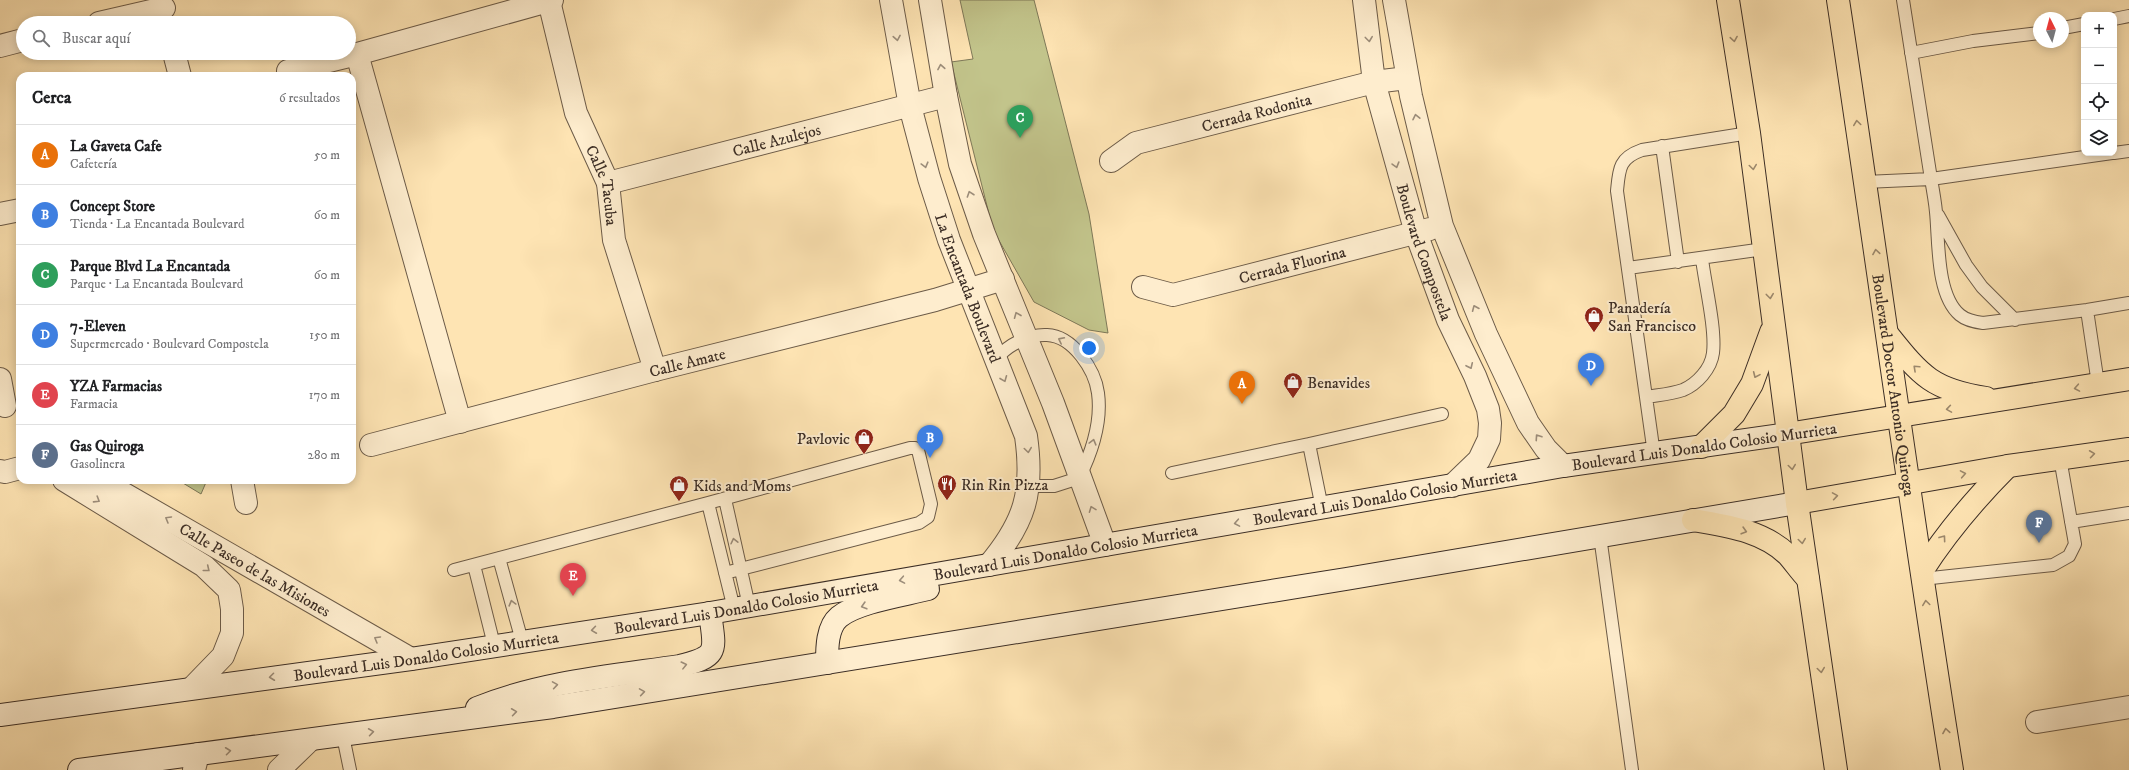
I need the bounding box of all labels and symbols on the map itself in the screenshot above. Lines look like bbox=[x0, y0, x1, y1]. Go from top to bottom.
north arrow bbox=[2033, 12, 2069, 48]
one-way arrow bbox=[893, 35, 901, 42]
one-way arrow bbox=[1729, 35, 1738, 42]
one-way arrow bbox=[1364, 36, 1373, 42]
one-way arrow bbox=[937, 64, 946, 70]
street label: Cerrada Rodonita bbox=[1200, 89, 1314, 137]
pin: C bbox=[1007, 105, 1033, 138]
one-way arrow bbox=[1412, 114, 1420, 121]
street label: Calle Azulejos bbox=[731, 120, 823, 162]
one-way arrow bbox=[1853, 120, 1862, 126]
street label: Calle Tacuba bbox=[581, 142, 621, 227]
one-way arrow bbox=[921, 162, 929, 168]
one-way arrow bbox=[1391, 162, 1400, 169]
one-way arrow bbox=[1748, 164, 1757, 170]
street label: Boulevard Compostela bbox=[1392, 182, 1456, 324]
one-way arrow bbox=[967, 190, 975, 197]
street label: La Encantada Boulevard bbox=[930, 211, 1005, 366]
street label: Cerrada Fluorina bbox=[1237, 242, 1348, 289]
one-way arrow bbox=[1872, 248, 1881, 255]
street label: Boulevard Doctor Antonio Quiroga bbox=[1867, 273, 1919, 498]
one-way arrow bbox=[1765, 293, 1774, 299]
place label: Panadería San Francisco bbox=[1608, 298, 1696, 336]
one-way arrow bbox=[1472, 304, 1480, 312]
shop icon: Panadería San Francisco bbox=[1583, 305, 1605, 333]
one-way arrow bbox=[1014, 311, 1022, 318]
one-way arrow bbox=[1058, 337, 1065, 345]
your location bbox=[1079, 338, 1099, 358]
street label: Calle Amate bbox=[647, 344, 728, 382]
pin: D bbox=[1578, 353, 1604, 386]
one-way arrow bbox=[1465, 361, 1473, 369]
one-way arrow bbox=[1913, 365, 1921, 373]
pin: A bbox=[1229, 371, 1255, 404]
shop icon: Benavides bbox=[1282, 371, 1304, 399]
one-way arrow bbox=[1753, 371, 1761, 378]
place label: Benavides bbox=[1307, 373, 1370, 393]
one-way arrow bbox=[1000, 375, 1008, 382]
one-way arrow bbox=[2074, 383, 2080, 391]
one-way arrow bbox=[1945, 404, 1952, 413]
street label: Boulevard Luis Donaldo Colosio Murrieta bbox=[1570, 418, 1838, 476]
pin: B bbox=[917, 425, 943, 458]
shop icon: Pavlovic bbox=[853, 427, 875, 455]
place label: Pavlovic bbox=[797, 429, 850, 449]
one-way arrow bbox=[1535, 434, 1543, 441]
one-way arrow bbox=[1089, 439, 1097, 445]
one-way arrow bbox=[1023, 447, 1032, 453]
one-way arrow bbox=[2089, 450, 2095, 459]
one-way arrow bbox=[1787, 464, 1796, 470]
street label: Boulevard Luis Donaldo Colosio Murrieta bbox=[1251, 465, 1519, 530]
one-way arrow bbox=[1960, 471, 1966, 479]
restaurant icon: Rin Rin Pizza bbox=[936, 473, 958, 501]
shop icon: Kids and Moms bbox=[668, 474, 690, 502]
place label: Rin Rin Pizza bbox=[961, 475, 1048, 495]
place label: Kids and Moms bbox=[693, 476, 791, 496]
one-way arrow bbox=[1832, 492, 1838, 501]
one-way arrow bbox=[93, 496, 100, 503]
one-way arrow bbox=[1088, 505, 1096, 512]
pin: F bbox=[2026, 510, 2052, 543]
one-way arrow bbox=[164, 516, 172, 523]
one-way arrow bbox=[1234, 518, 1240, 527]
street label: Calle Paseo de las Misiones bbox=[176, 519, 334, 621]
street label: Boulevard Luis Donaldo Colosio Murrieta bbox=[932, 520, 1199, 585]
one-way arrow bbox=[1741, 526, 1748, 534]
one-way arrow bbox=[1939, 536, 1946, 543]
one-way arrow bbox=[731, 538, 739, 544]
one-way arrow bbox=[1797, 538, 1806, 544]
pin: E bbox=[560, 563, 586, 596]
one-way arrow bbox=[203, 565, 210, 572]
street label: Boulevard Luis Donaldo Colosio Murrieta bbox=[613, 575, 880, 639]
one-way arrow bbox=[899, 576, 905, 584]
one-way arrow bbox=[508, 600, 516, 606]
one-way arrow bbox=[1922, 600, 1931, 606]
one-way arrow bbox=[861, 601, 867, 609]
one-way arrow bbox=[591, 625, 597, 634]
street label: Boulevard Luis Donaldo Colosio Murrieta bbox=[292, 627, 560, 686]
one-way arrow bbox=[374, 637, 381, 644]
one-way arrow bbox=[680, 661, 687, 670]
one-way arrow bbox=[1816, 667, 1825, 673]
one-way arrow bbox=[269, 672, 275, 681]
one-way arrow bbox=[552, 681, 558, 690]
one-way arrow bbox=[639, 688, 645, 697]
one-way arrow bbox=[511, 708, 517, 717]
one-way arrow bbox=[368, 728, 374, 737]
one-way arrow bbox=[1942, 728, 1951, 735]
one-way arrow bbox=[225, 746, 231, 755]

